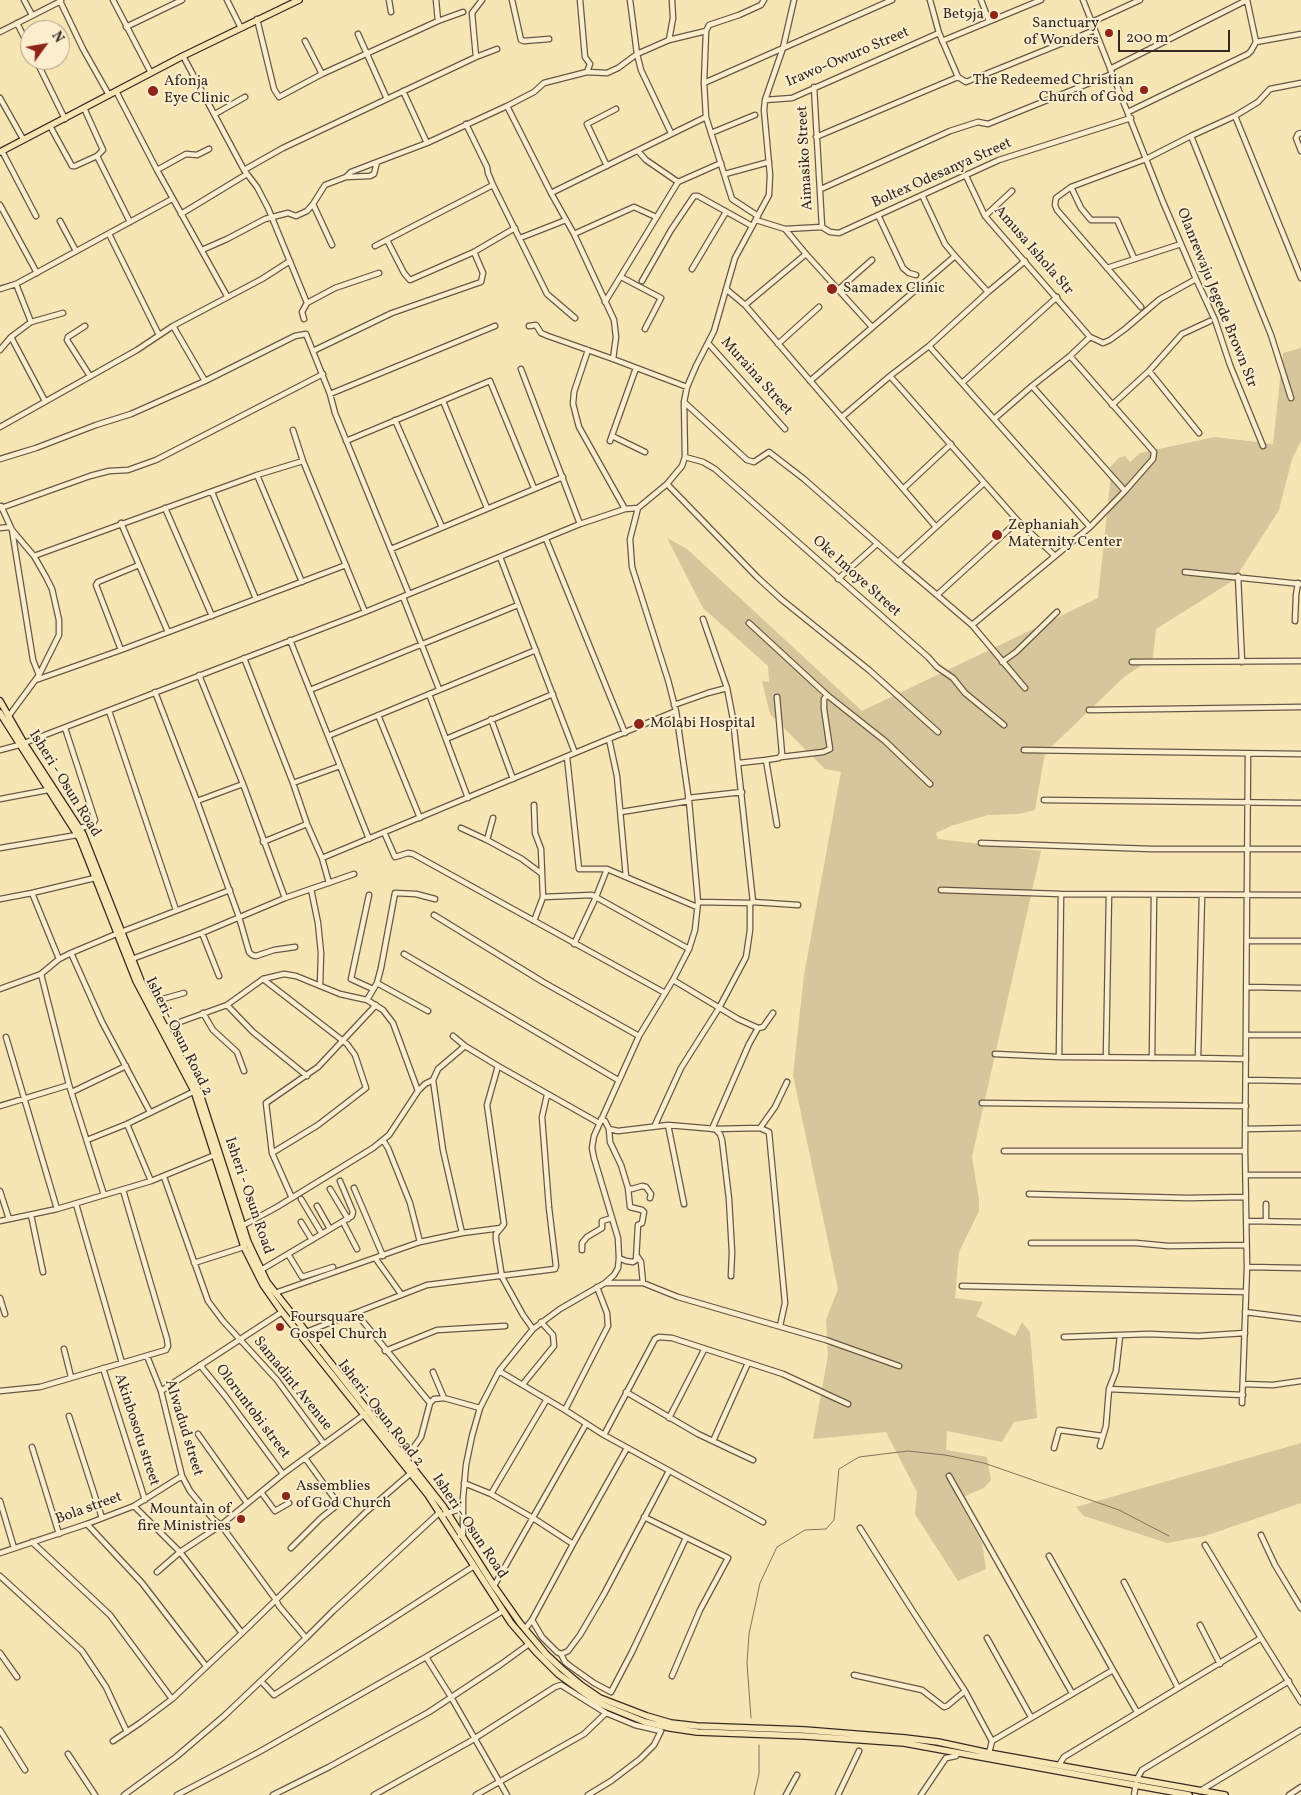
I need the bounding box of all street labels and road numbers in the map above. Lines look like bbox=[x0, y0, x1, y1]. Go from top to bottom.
street label: Irawo-Owuro Street bbox=[784, 24, 912, 92]
street label: Aimasiko Street bbox=[794, 105, 818, 211]
street label: Boltex Odesanya Street bbox=[869, 135, 1015, 213]
street label: Amusa Ishola Str bbox=[989, 203, 1077, 299]
street label: Olanrewaju Jegede Brown Str bbox=[1172, 206, 1260, 390]
street label: Muraina Street bbox=[716, 334, 796, 420]
street label: Oke Imoye Street bbox=[808, 533, 904, 621]
street label: Isheri - Osun Road bbox=[24, 727, 104, 841]
street label: Isheri- Osun Road 2 bbox=[140, 975, 216, 1099]
street label: Isheri - Osun Road bbox=[220, 1135, 276, 1257]
street label: Samadint Avenue bbox=[249, 1333, 335, 1435]
street label: Isheri- Osun Road 2 bbox=[333, 1357, 427, 1471]
street label: Oloruntobi street bbox=[211, 1361, 293, 1463]
street label: Akinbosotu street bbox=[109, 1372, 163, 1488]
street label: Alwadud street bbox=[160, 1378, 206, 1478]
street label: Isheri - Osun Road bbox=[427, 1471, 511, 1583]
street label: Bola street bbox=[53, 1489, 125, 1529]

